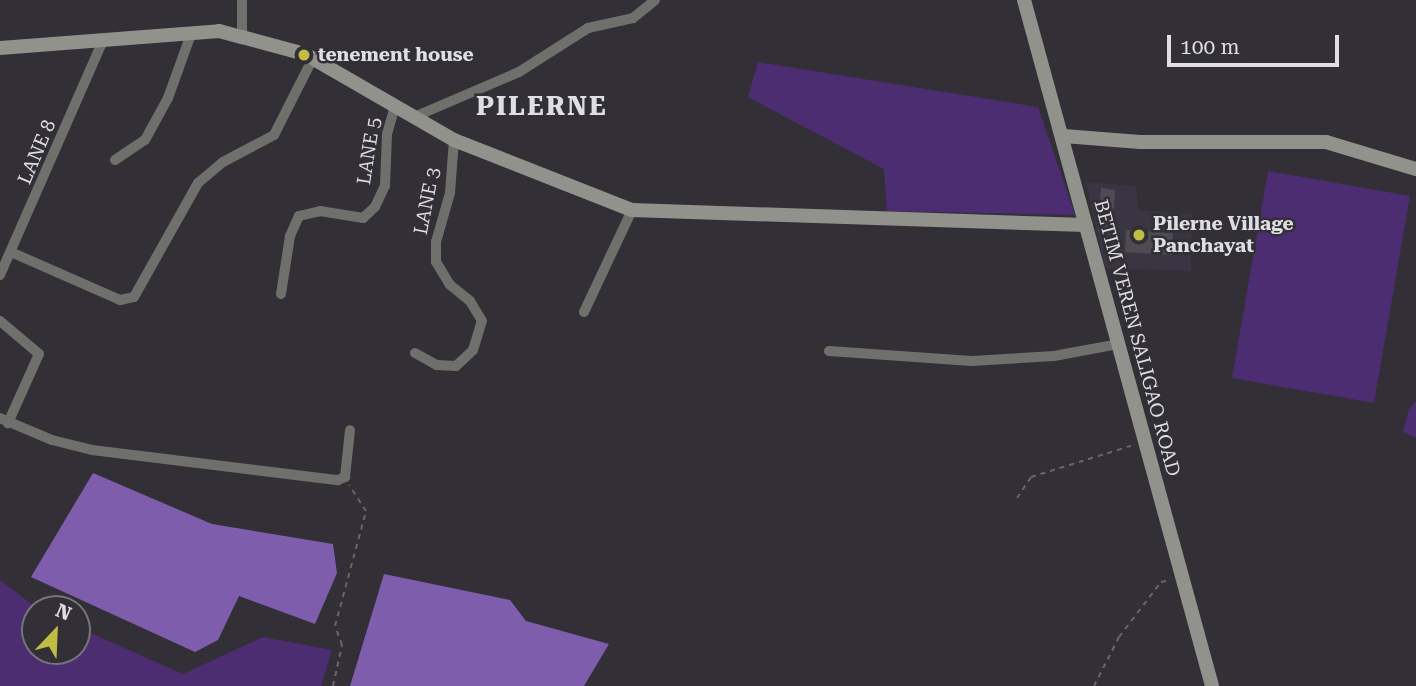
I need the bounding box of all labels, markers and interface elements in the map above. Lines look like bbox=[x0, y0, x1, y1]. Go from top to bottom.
scale bar bbox=[1171, 21, 1342, 65]
text: 100 m bbox=[1180, 35, 1240, 59]
place label: tenement house bbox=[318, 44, 474, 66]
marker: tenement house bbox=[296, 47, 312, 63]
district label: PILERNE bbox=[477, 91, 607, 123]
street label: LANE 8 bbox=[13, 116, 61, 188]
street label: LANE 5 bbox=[352, 116, 386, 186]
street label: LANE 3 bbox=[409, 165, 445, 237]
street label: BETIM VEREN SALIGAO ROAD bbox=[1089, 197, 1185, 479]
place label: Pilerne Village Panchayat bbox=[1153, 213, 1294, 257]
marker: Pilerne Village Panchayat bbox=[1131, 227, 1147, 243]
north arrow bbox=[21, 595, 91, 665]
text: N bbox=[52, 599, 75, 625]

